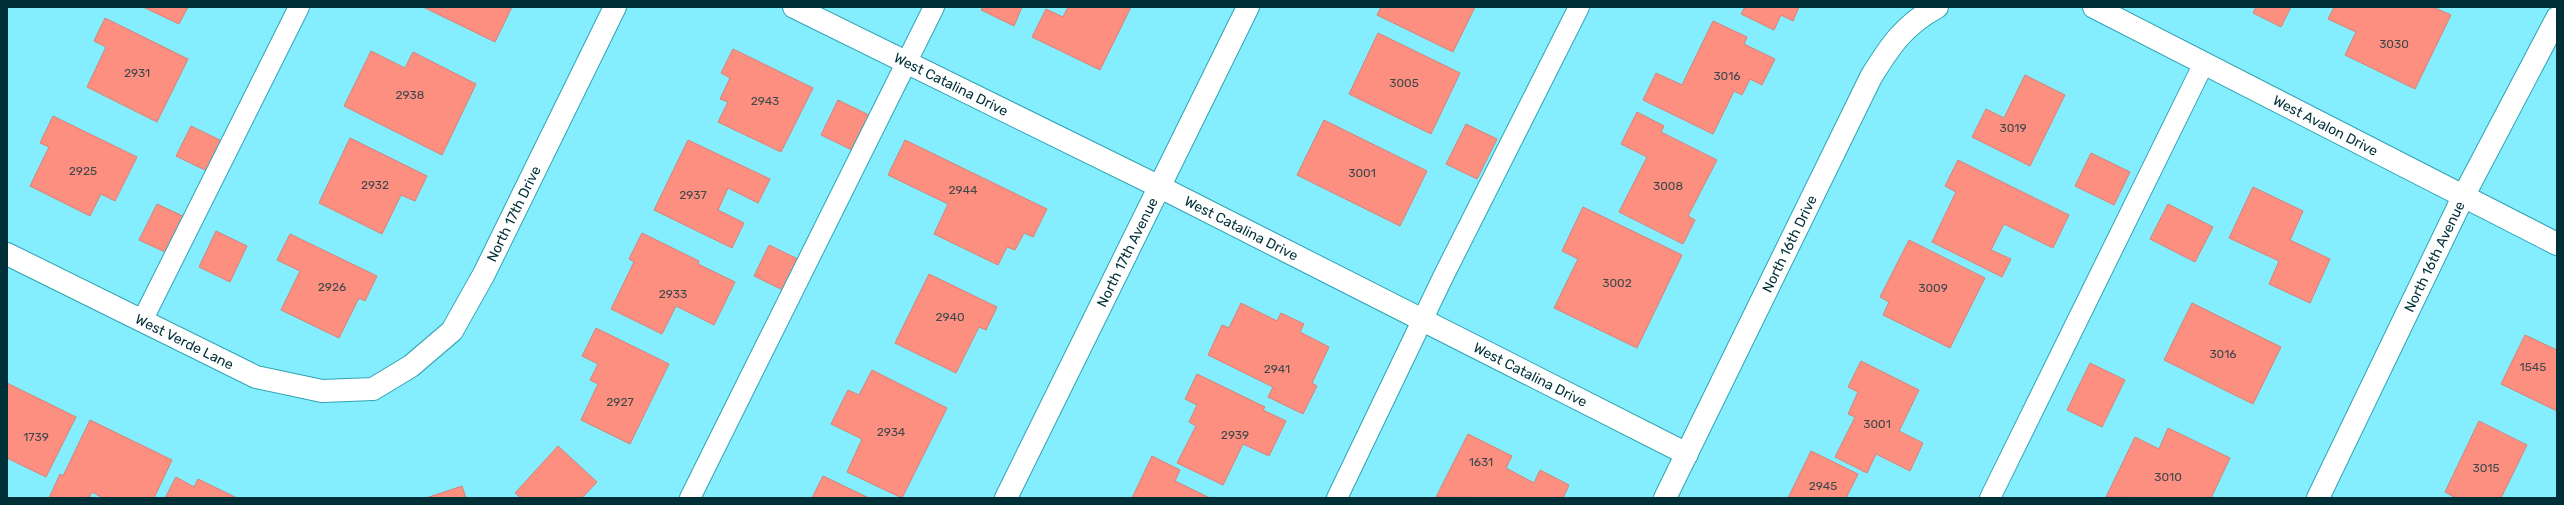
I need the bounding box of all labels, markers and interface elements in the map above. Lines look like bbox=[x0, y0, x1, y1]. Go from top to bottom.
house number: 3030 bbox=[2379, 37, 2409, 51]
street label: West Catalina Drive bbox=[891, 49, 1011, 120]
house number: 2931 bbox=[124, 66, 150, 80]
house number: 3016 bbox=[1713, 69, 1741, 83]
house number: 3005 bbox=[1389, 76, 1419, 90]
house number: 2938 bbox=[396, 88, 424, 102]
street label: West Avalon Drive bbox=[2270, 92, 2381, 160]
house number: 2943 bbox=[751, 94, 779, 108]
house number: 3019 bbox=[1999, 121, 2027, 135]
street label: North 17th Drive bbox=[483, 163, 545, 265]
house number: 2925 bbox=[69, 164, 97, 178]
house number: 3001 bbox=[1348, 166, 1376, 180]
house number: 2932 bbox=[361, 178, 389, 192]
house number: 3008 bbox=[1653, 179, 1683, 193]
house number: 2944 bbox=[949, 183, 978, 197]
house number: 2937 bbox=[679, 188, 707, 202]
street label: North 16th Drive bbox=[1759, 192, 1821, 295]
street label: West Catalina Drive bbox=[1181, 193, 1301, 265]
street label: North 17th Avenue bbox=[1093, 195, 1162, 310]
street label: North 16th Avenue bbox=[2401, 198, 2469, 315]
house number: 3002 bbox=[1602, 276, 1632, 290]
house number: 2926 bbox=[318, 280, 346, 294]
house number: 3009 bbox=[1918, 281, 1948, 295]
house number: 2933 bbox=[659, 287, 687, 301]
house number: 2940 bbox=[935, 310, 965, 324]
street label: West Verde Lane bbox=[132, 311, 236, 374]
street label: West Catalina Drive bbox=[1470, 339, 1590, 411]
house number: 3016 bbox=[2209, 347, 2237, 361]
house number: 1545 bbox=[2520, 360, 2546, 374]
house number: 2941 bbox=[1264, 362, 1290, 376]
house number: 2927 bbox=[606, 395, 634, 409]
house number: 3001 bbox=[1863, 417, 1891, 431]
house number: 2934 bbox=[877, 425, 906, 439]
house number: 2939 bbox=[1221, 428, 1249, 442]
house number: 1739 bbox=[23, 430, 49, 444]
house number: 1631 bbox=[1469, 455, 1493, 469]
house number: 3015 bbox=[2472, 461, 2500, 475]
house number: 3010 bbox=[2154, 470, 2182, 484]
house number: 2945 bbox=[1809, 479, 1837, 493]

